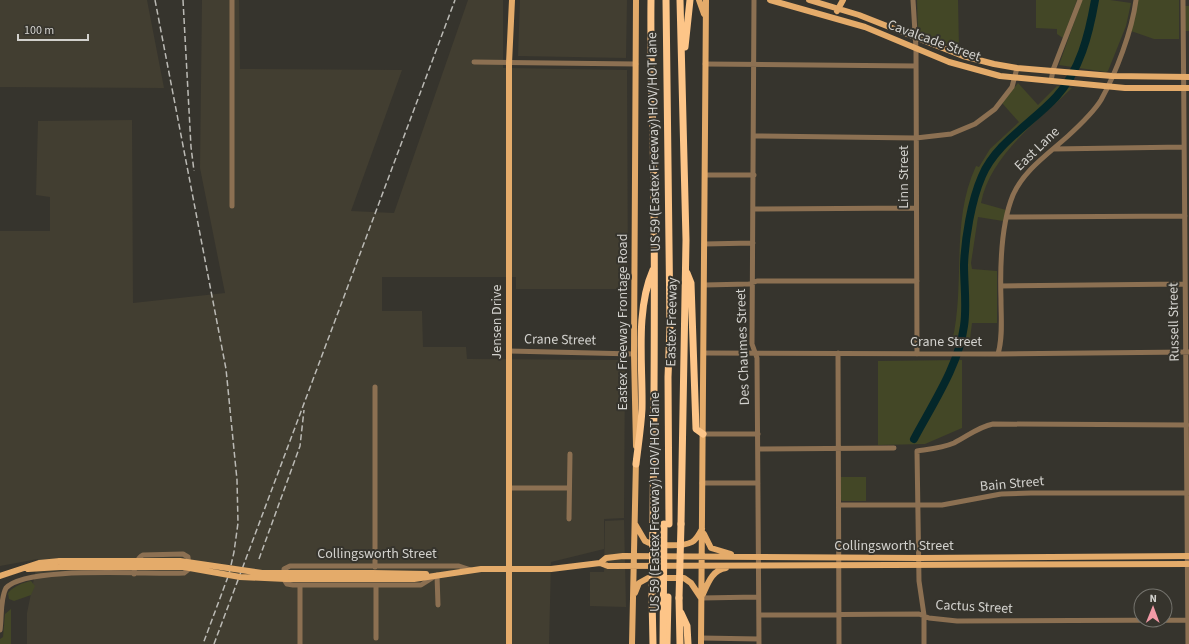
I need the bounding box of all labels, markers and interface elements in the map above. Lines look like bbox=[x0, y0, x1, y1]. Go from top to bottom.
street label: Cavalcade Street bbox=[885, 15, 984, 67]
scale bar bbox=[18, 16, 88, 42]
text: 100 m bbox=[24, 22, 54, 39]
street label: US 59 (Eastex Freeway) HOV/HOT lane bbox=[642, 32, 666, 252]
street label: East Lane bbox=[1010, 122, 1064, 176]
street label: Linn Street bbox=[894, 145, 914, 209]
street label: Eastex Freeway Frontage Road bbox=[613, 234, 633, 410]
street label: Eastex Freeway bbox=[661, 277, 683, 367]
street label: Russell Street bbox=[1163, 282, 1185, 362]
street label: Jensen Drive bbox=[487, 284, 507, 359]
street label: Des Chaumes Street bbox=[731, 288, 755, 406]
street label: Crane Street bbox=[524, 329, 596, 351]
street label: Crane Street bbox=[910, 332, 982, 352]
street label: US 59 (Eastex Freeway) HOV/HOT lane bbox=[645, 392, 665, 612]
street label: Bain Street bbox=[979, 471, 1045, 497]
street label: Collingsworth Street bbox=[834, 536, 954, 556]
street label: Collingsworth Street bbox=[317, 544, 437, 564]
north arrow bbox=[1133, 588, 1173, 628]
text: N bbox=[1149, 591, 1157, 606]
street label: Cactus Street bbox=[935, 595, 1013, 619]

